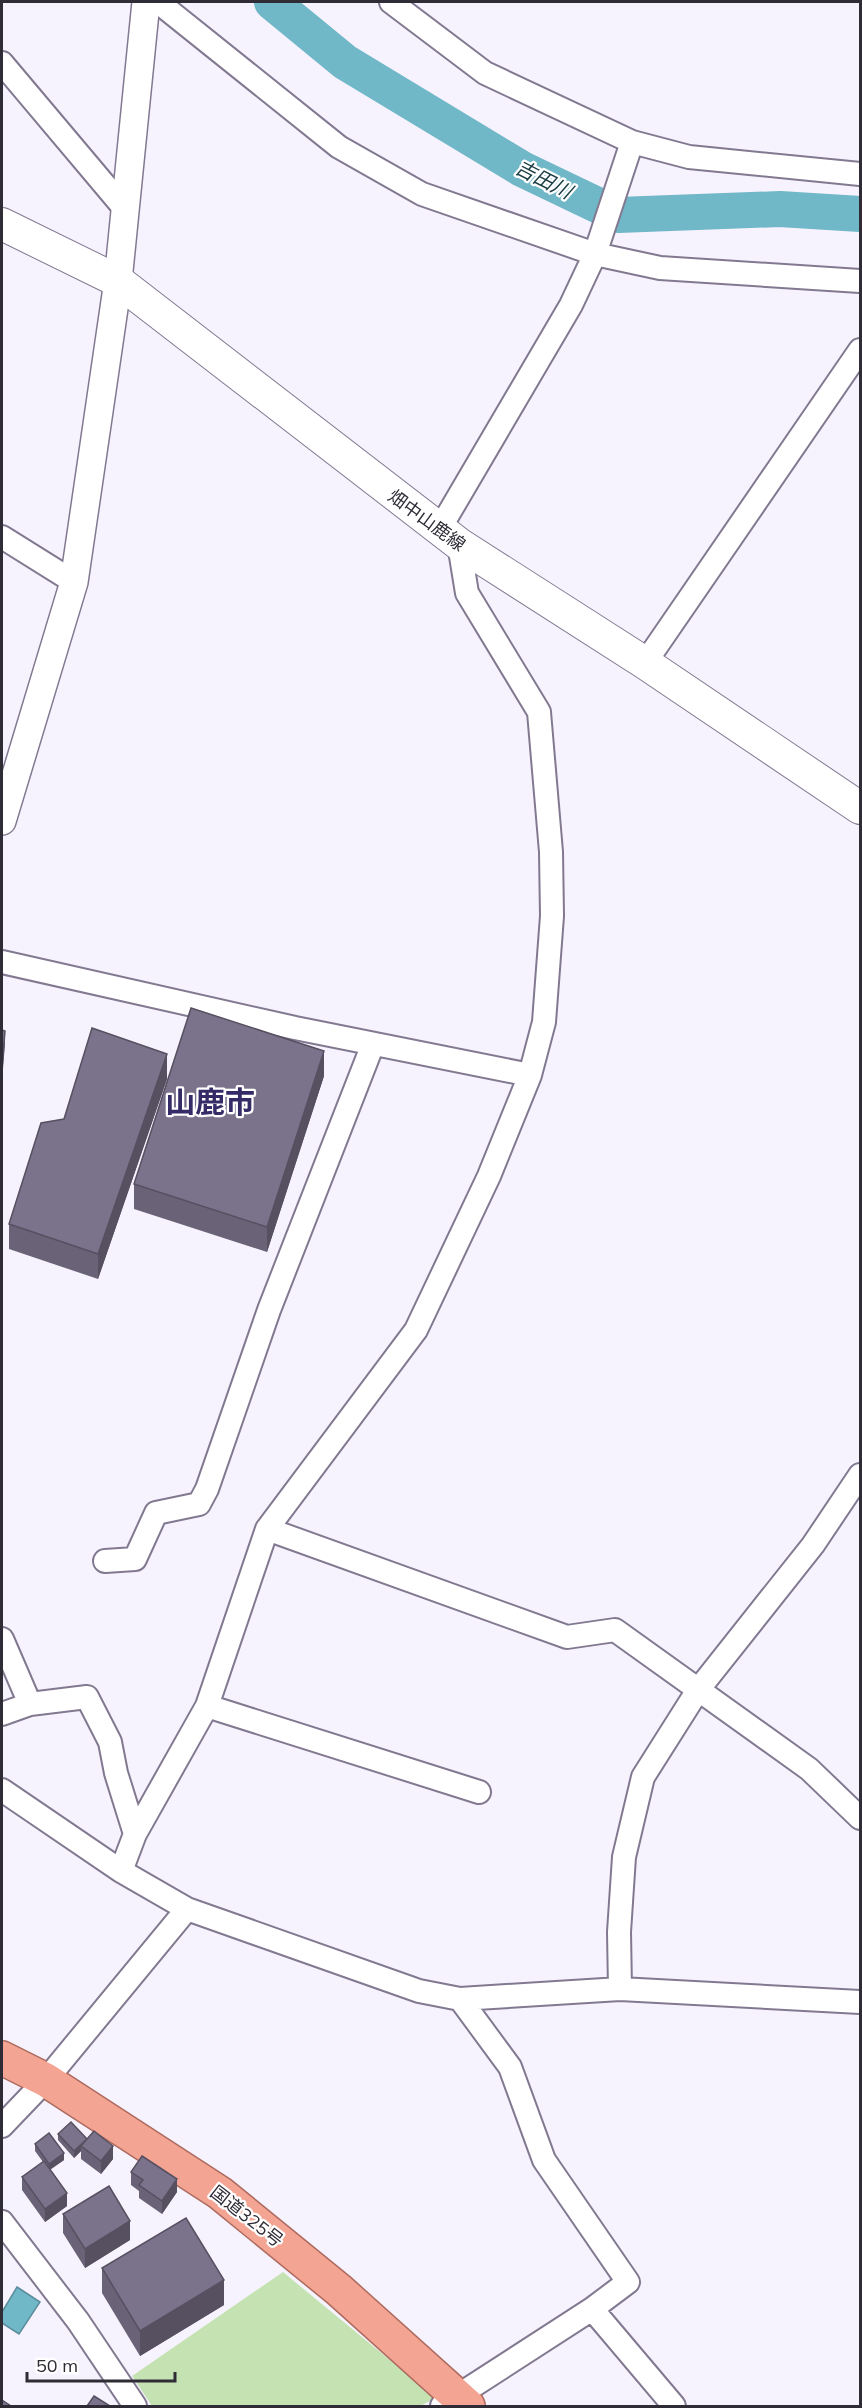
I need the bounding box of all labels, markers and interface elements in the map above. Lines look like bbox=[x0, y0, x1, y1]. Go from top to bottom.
water label: 吉田川 bbox=[512, 154, 578, 205]
street label: 畑中山鹿線 bbox=[384, 484, 470, 556]
district label: 山鹿市 bbox=[165, 1083, 255, 1121]
street label: 国道325号 bbox=[206, 2180, 288, 2252]
scale bar bbox=[27, 2345, 176, 2383]
text: 50 m bbox=[36, 2354, 78, 2377]

